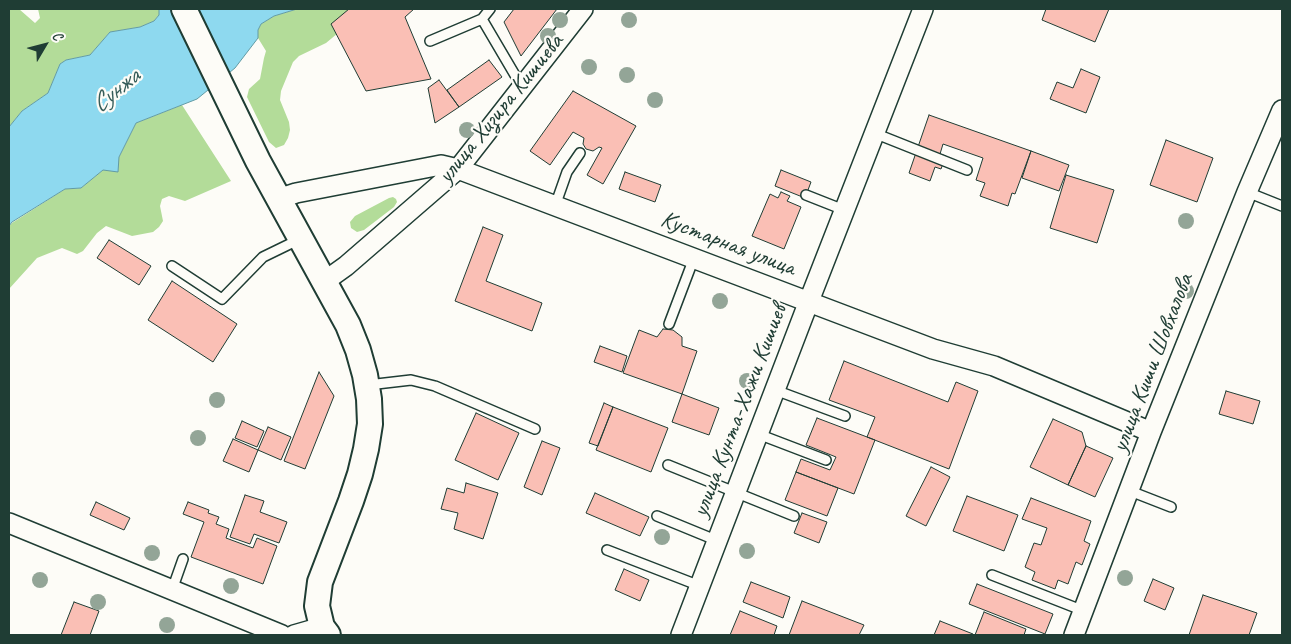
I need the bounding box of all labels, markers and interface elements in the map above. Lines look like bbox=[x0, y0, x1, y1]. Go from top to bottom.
north arrow bbox=[20, 20, 70, 70]
text: С bbox=[49, 28, 66, 44]
street label: улица Хизира Кишиева bbox=[432, 28, 570, 190]
water label: Сунжа bbox=[86, 62, 146, 120]
street label: Кустарная улица bbox=[657, 205, 799, 283]
street label: улица Киши Шовхалова bbox=[1106, 270, 1200, 456]
street label: улица Кунта-Хажи Кишиев bbox=[686, 301, 794, 521]

